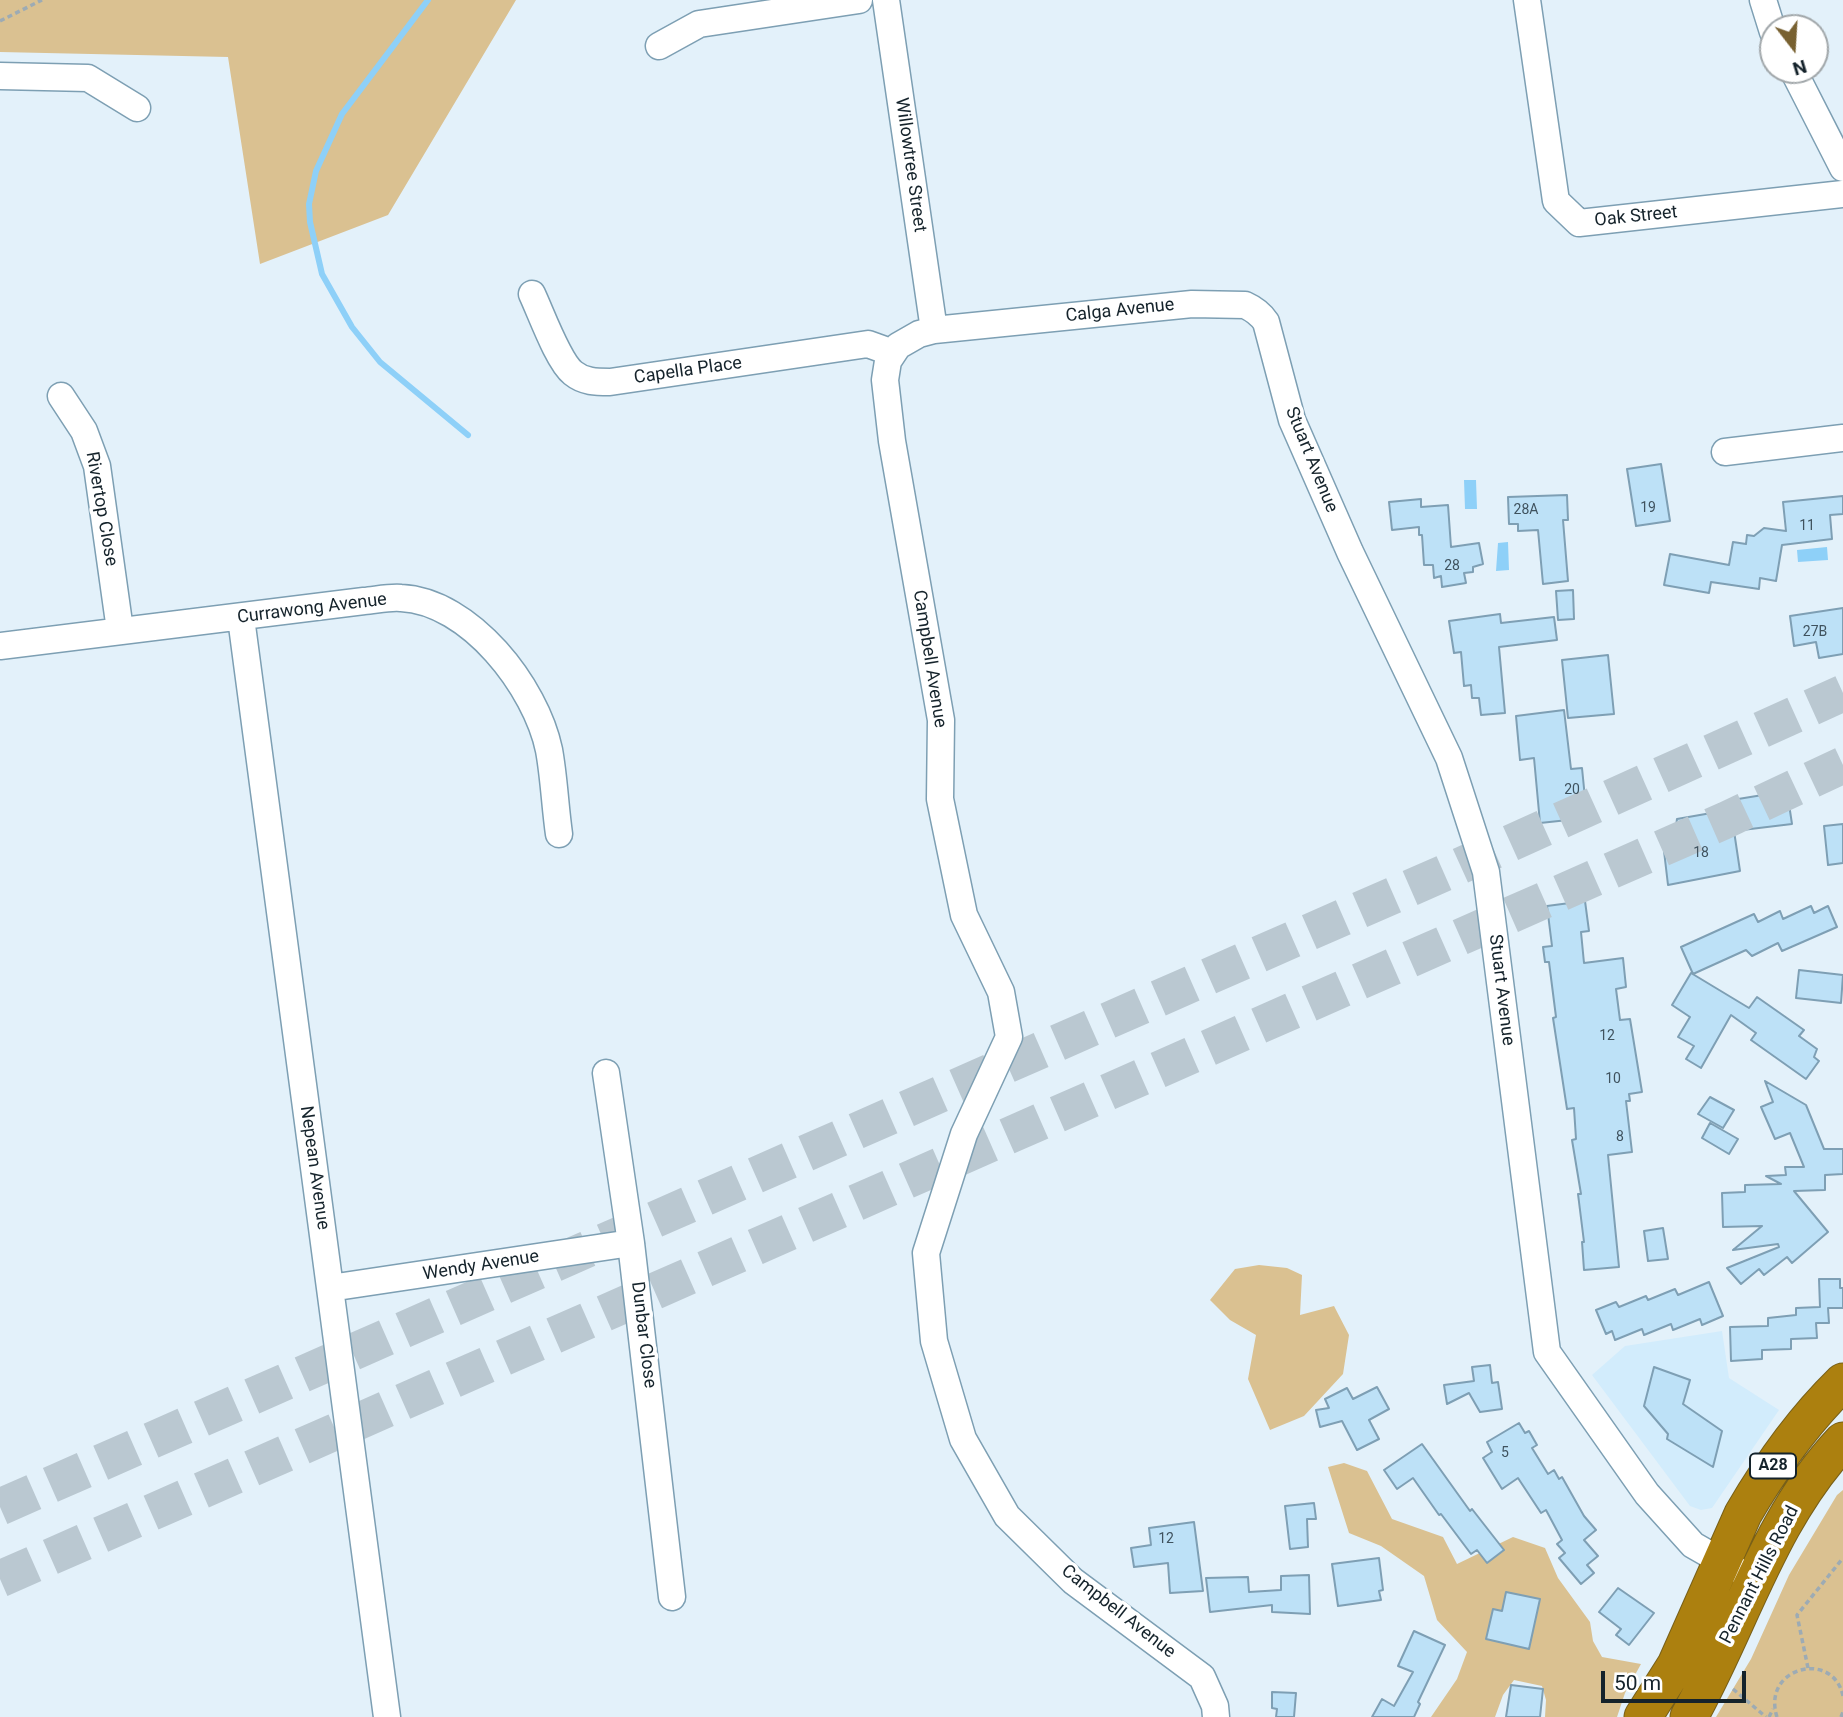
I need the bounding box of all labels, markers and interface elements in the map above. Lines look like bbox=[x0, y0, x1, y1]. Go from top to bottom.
north arrow bbox=[1759, 14, 1829, 84]
text: N bbox=[1790, 55, 1809, 81]
street label: Willowtree Street bbox=[890, 96, 930, 234]
street label: Oak Street bbox=[1593, 202, 1679, 232]
street label: Calga Avenue bbox=[1065, 295, 1175, 327]
street label: Capella Place bbox=[633, 353, 743, 389]
street label: Stuart Avenue bbox=[1280, 404, 1342, 516]
street label: Rivertop Close bbox=[80, 450, 122, 568]
house number: 19 bbox=[1640, 500, 1656, 516]
house number: 28A bbox=[1514, 502, 1538, 518]
house number: 11 bbox=[1799, 518, 1815, 534]
house number: 28 bbox=[1444, 558, 1460, 574]
street label: Currawong Avenue bbox=[236, 589, 388, 629]
street label: Campbell Avenue bbox=[907, 589, 951, 729]
house number: 27B bbox=[1803, 624, 1827, 640]
house number: 20 bbox=[1564, 782, 1580, 798]
house number: 18 bbox=[1693, 845, 1709, 861]
street label: Stuart Avenue bbox=[1483, 933, 1519, 1047]
house number: 12 bbox=[1599, 1028, 1615, 1044]
house number: 10 bbox=[1605, 1071, 1621, 1087]
street label: Nepean Avenue bbox=[295, 1105, 333, 1231]
house number: 8 bbox=[1616, 1129, 1624, 1145]
street label: Wendy Avenue bbox=[421, 1246, 541, 1286]
street label: Dunbar Close bbox=[626, 1280, 660, 1390]
house number: 5 bbox=[1501, 1445, 1509, 1461]
road number: A28 bbox=[1750, 1454, 1796, 1478]
street label: Pennant Hills Road bbox=[1716, 1502, 1804, 1648]
house number: 12 bbox=[1158, 1531, 1174, 1547]
street label: Campbell Avenue bbox=[1057, 1561, 1179, 1663]
scale bar bbox=[1605, 1658, 1750, 1702]
text: 50 m bbox=[1614, 1671, 1661, 1695]

